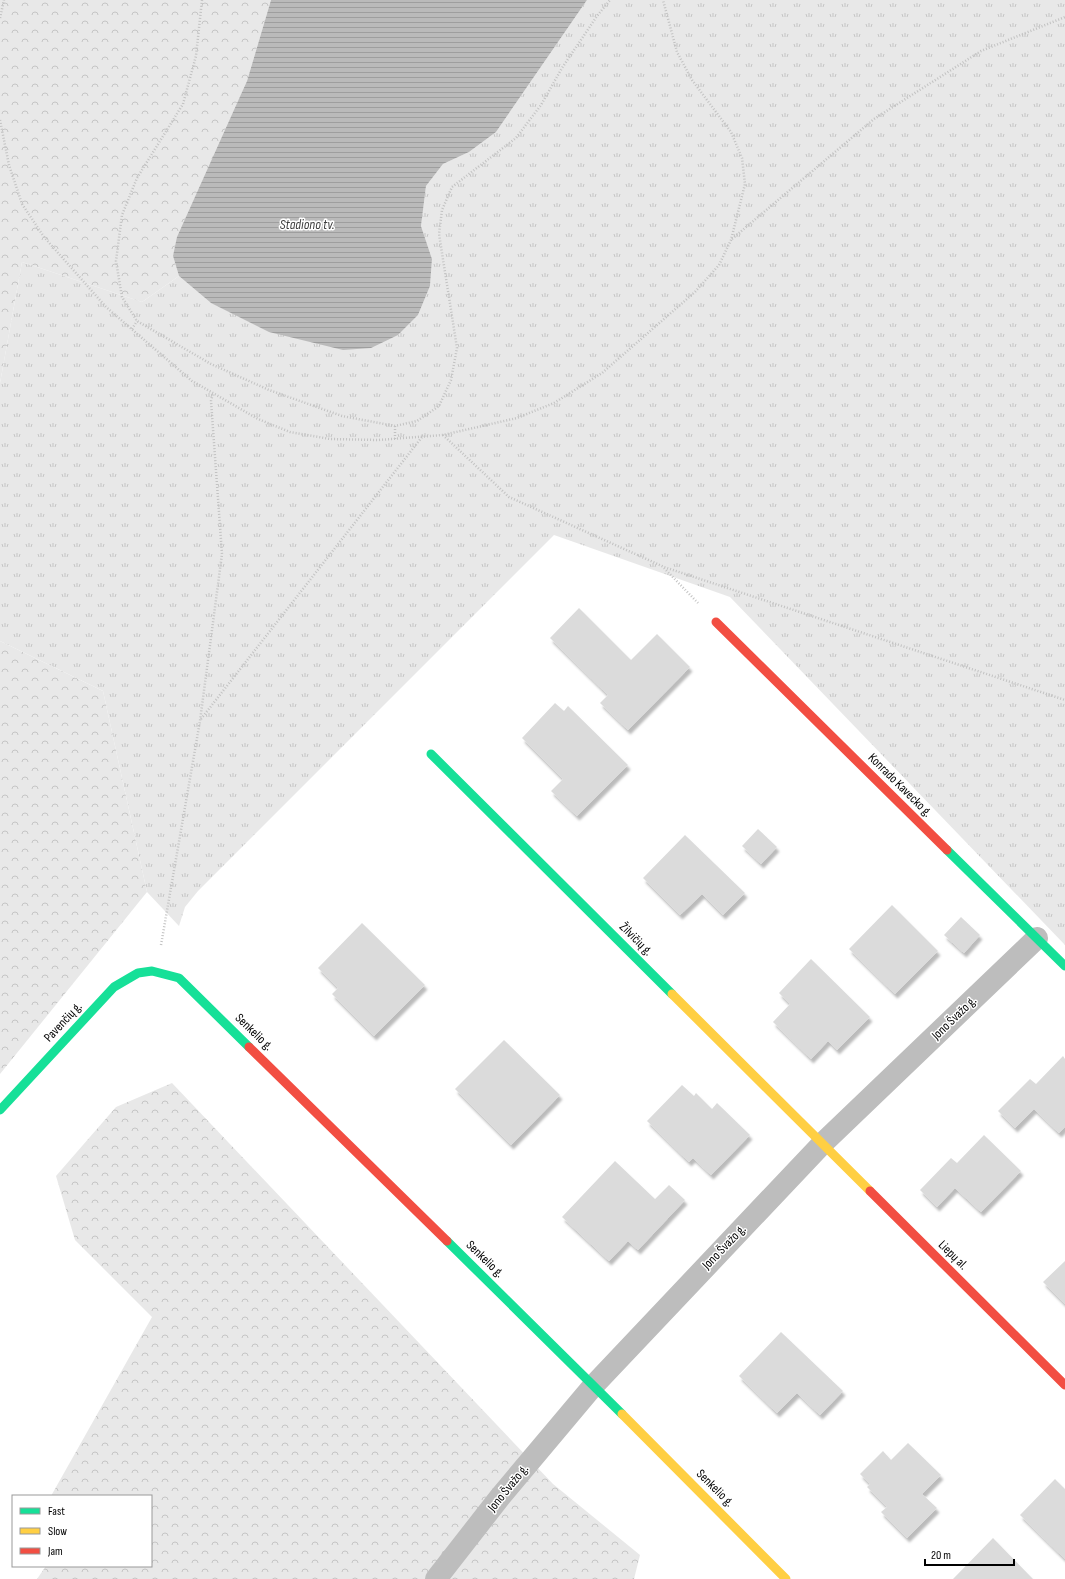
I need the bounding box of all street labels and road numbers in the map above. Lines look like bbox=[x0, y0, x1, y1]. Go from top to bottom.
street label: Konrado Kavecko g. bbox=[865, 750, 935, 820]
street label: Žilvičių g. bbox=[616, 919, 656, 959]
street label: Jono Švažo g. bbox=[927, 992, 980, 1044]
street label: Pavenčių g. bbox=[41, 999, 85, 1045]
street label: Senkelio g. bbox=[232, 1010, 276, 1054]
street label: Jono Švažo g. bbox=[697, 1221, 749, 1273]
street label: Senkelio g. bbox=[463, 1237, 507, 1281]
street label: Liepų al. bbox=[935, 1237, 971, 1273]
street label: Jono Švažo g. bbox=[483, 1461, 532, 1516]
street label: Senkelio g. bbox=[693, 1466, 737, 1510]

